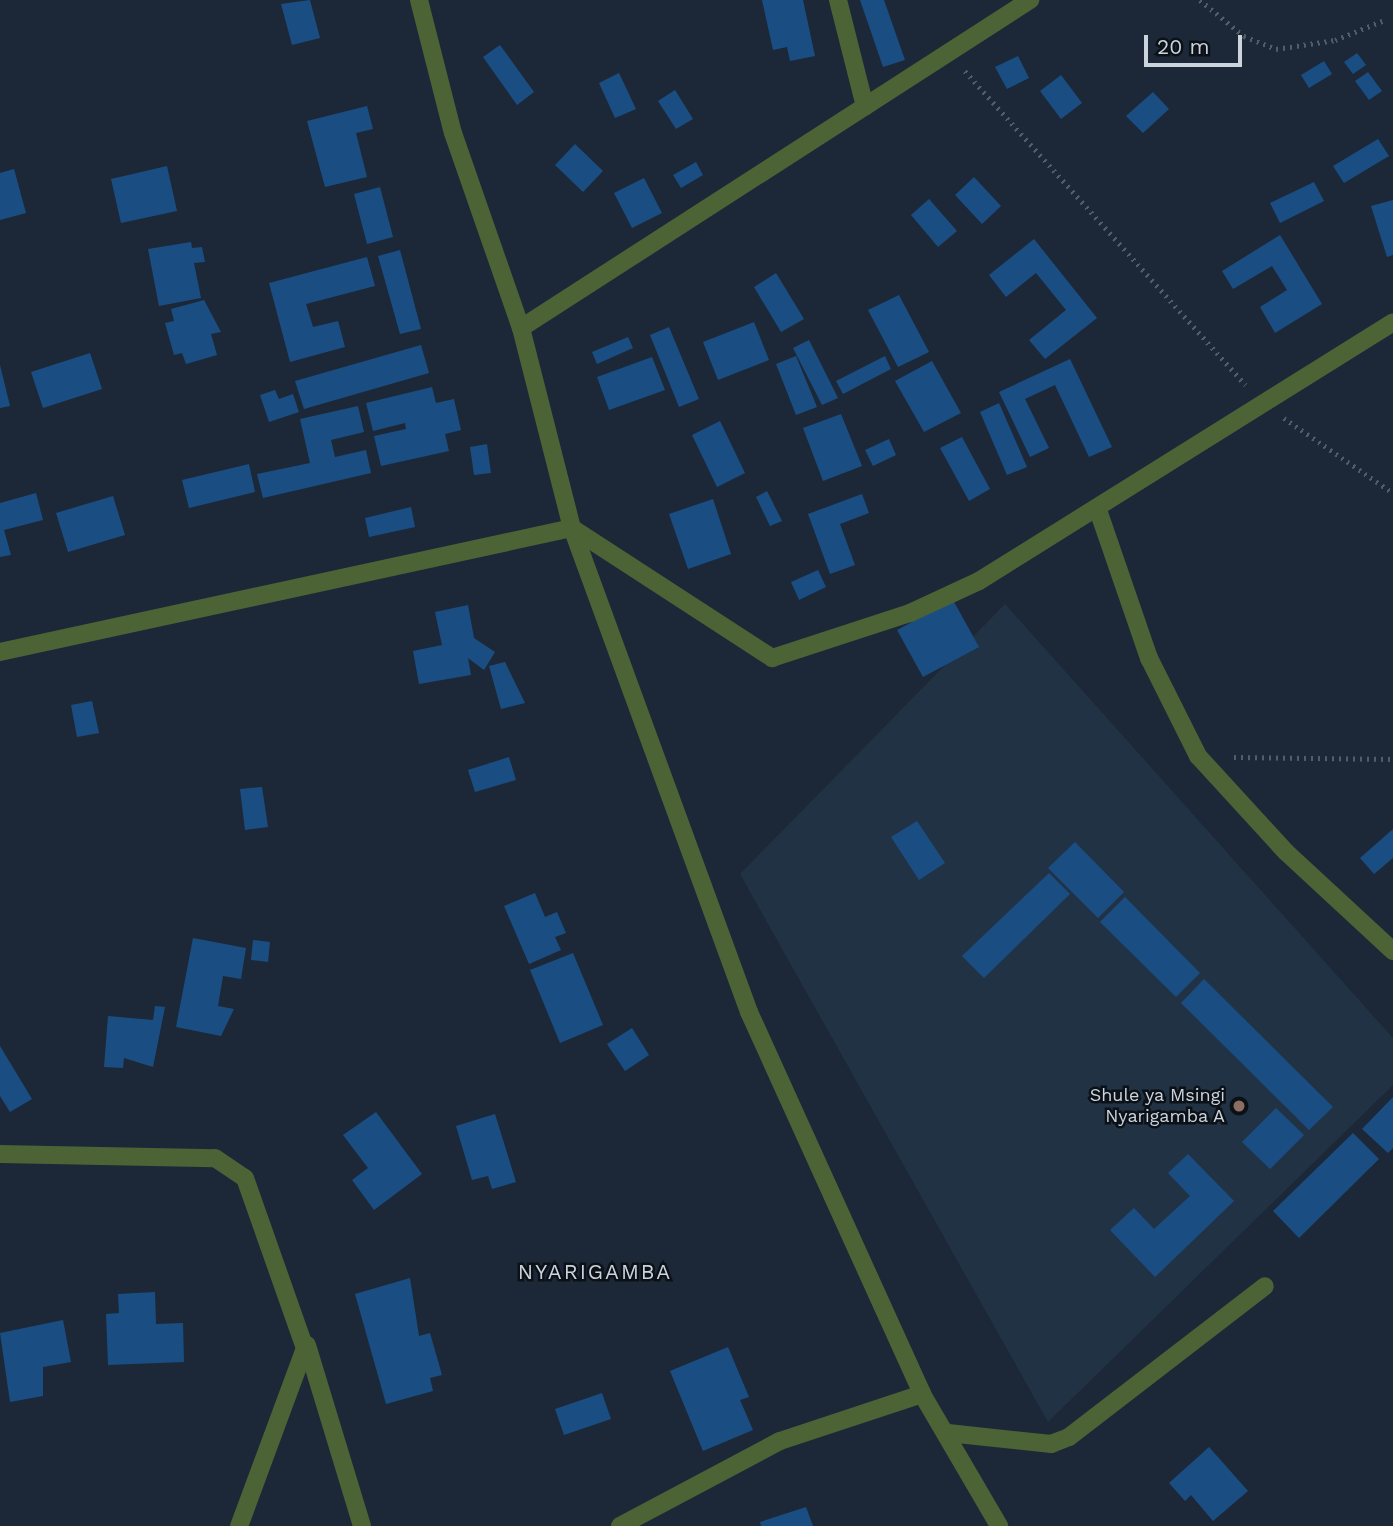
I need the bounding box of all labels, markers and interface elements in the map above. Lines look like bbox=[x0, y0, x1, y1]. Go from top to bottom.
scale bar bbox=[1148, 21, 1246, 65]
text: 20 m bbox=[1157, 34, 1209, 59]
place label: Shule ya Msingi Nyarigamba A bbox=[1089, 1085, 1225, 1128]
marker: Shule ya Msingi Nyarigamba A bbox=[1231, 1098, 1247, 1114]
district label: NYARIGAMBA bbox=[519, 1259, 671, 1285]

